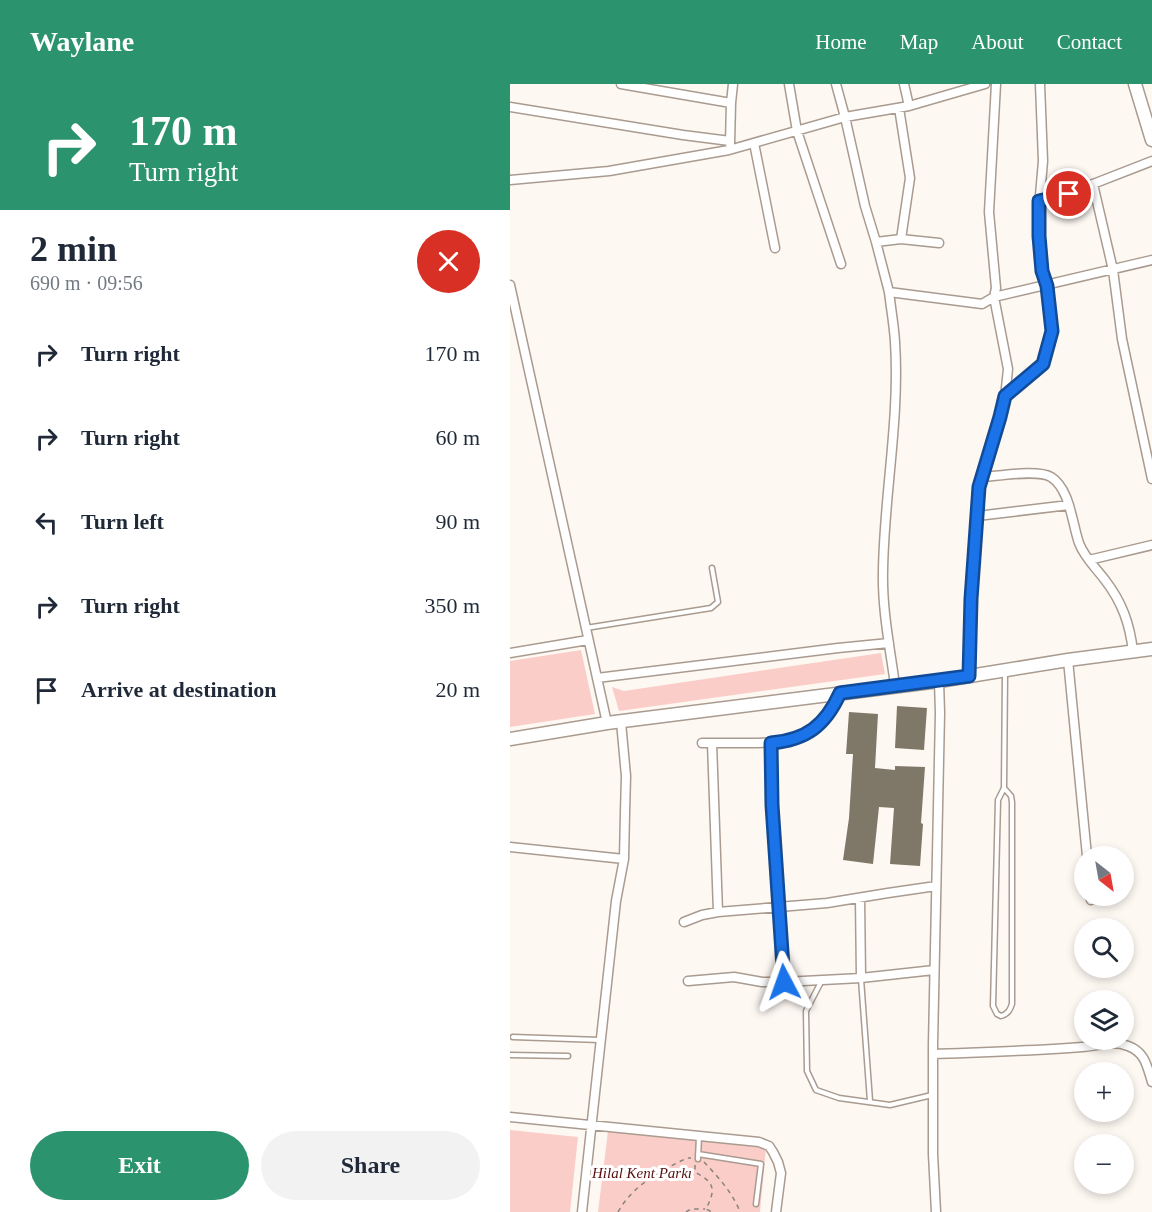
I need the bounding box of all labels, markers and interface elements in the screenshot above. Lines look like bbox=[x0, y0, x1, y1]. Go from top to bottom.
text: Waylane bbox=[30, 26, 134, 57]
text: Home bbox=[815, 30, 867, 54]
text: Map bbox=[900, 30, 938, 54]
text: About bbox=[971, 30, 1024, 54]
text: Contact bbox=[1057, 30, 1122, 54]
icon: right bbox=[30, 108, 108, 186]
text: 170 m bbox=[129, 108, 238, 154]
text: Turn right bbox=[129, 157, 238, 187]
pin bbox=[1043, 168, 1094, 219]
icon: arrive bbox=[1052, 177, 1085, 210]
text: 2 min bbox=[30, 229, 117, 269]
button: close bbox=[417, 230, 480, 293]
text: 690 m · 09:56 bbox=[30, 272, 143, 294]
icon: right bbox=[30, 338, 63, 371]
text: Turn right bbox=[81, 341, 180, 366]
text: 170 m bbox=[424, 341, 480, 366]
icon: right bbox=[30, 422, 63, 455]
text: Turn right bbox=[81, 425, 180, 450]
text: 60 m bbox=[435, 425, 480, 450]
icon: left bbox=[30, 506, 63, 539]
text: Turn left bbox=[81, 509, 164, 534]
text: 90 m bbox=[435, 509, 480, 534]
icon: right bbox=[30, 590, 63, 623]
text: Turn right bbox=[81, 593, 180, 618]
text: 350 m bbox=[424, 593, 480, 618]
icon: arrive bbox=[30, 674, 63, 707]
text: Arrive at destination bbox=[81, 677, 277, 702]
text: 20 m bbox=[435, 677, 480, 702]
north arrow bbox=[1074, 846, 1134, 906]
map controls bbox=[1074, 846, 1134, 1194]
button: search bbox=[1074, 918, 1134, 978]
position arrow bbox=[752, 950, 816, 1014]
button: layers bbox=[1074, 990, 1134, 1050]
button: + bbox=[1074, 1062, 1134, 1122]
button: Exit bbox=[30, 1131, 249, 1200]
button: Share bbox=[261, 1131, 480, 1200]
button: − bbox=[1074, 1134, 1134, 1194]
park label: Hilal Kent Parkı bbox=[591, 1165, 692, 1181]

